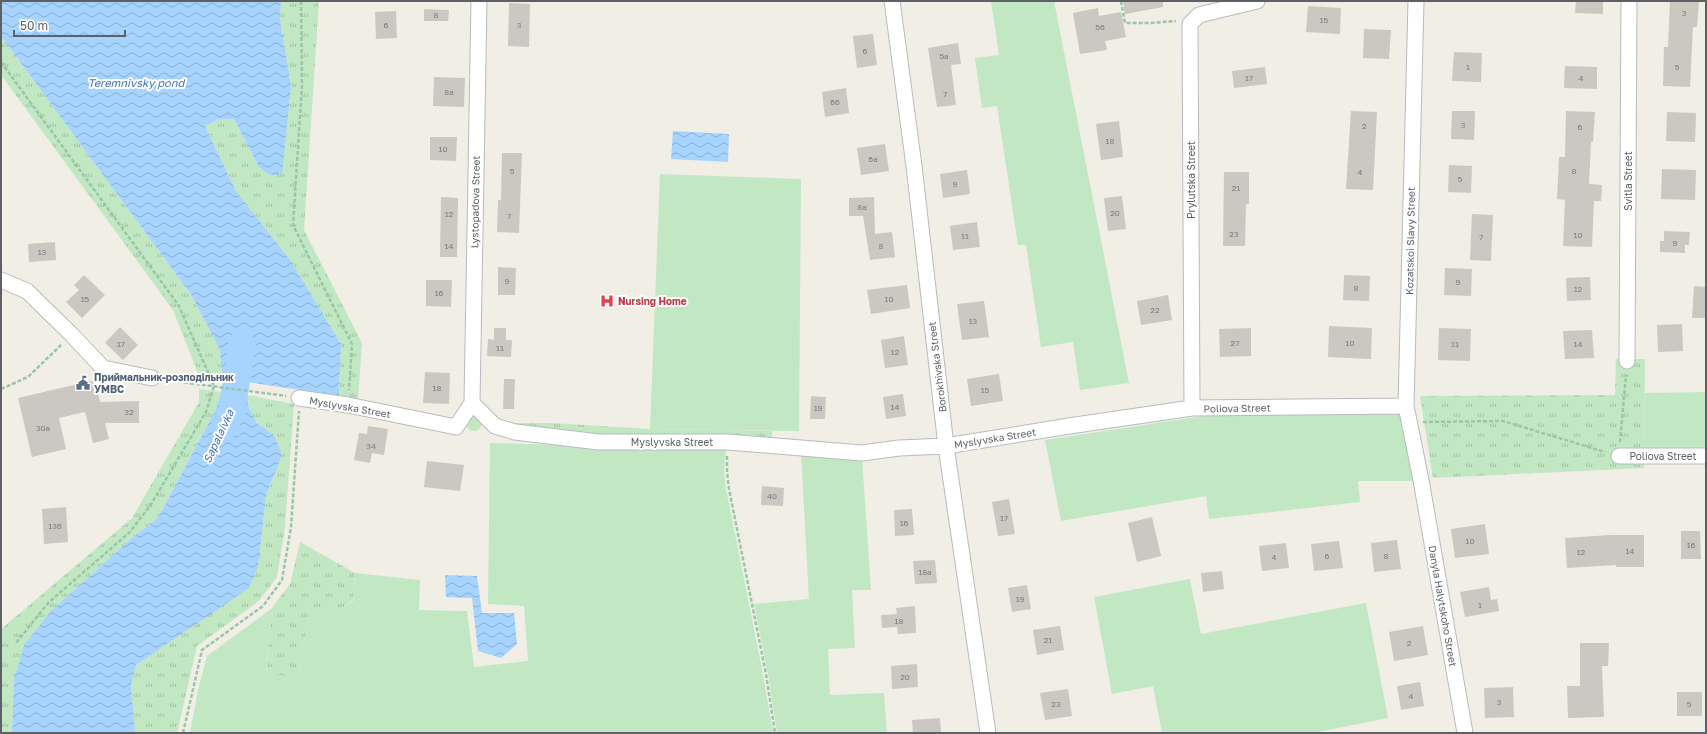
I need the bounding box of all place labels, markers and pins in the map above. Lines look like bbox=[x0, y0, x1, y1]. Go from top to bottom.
hospital icon: Nursing Home bbox=[599, 293, 615, 309]
place label: Nursing Home bbox=[618, 295, 687, 307]
place label: Приймальник-розподільник УМВС bbox=[94, 371, 234, 395]
public building icon: Приймальник-розподільник УМВС bbox=[75, 375, 91, 391]

